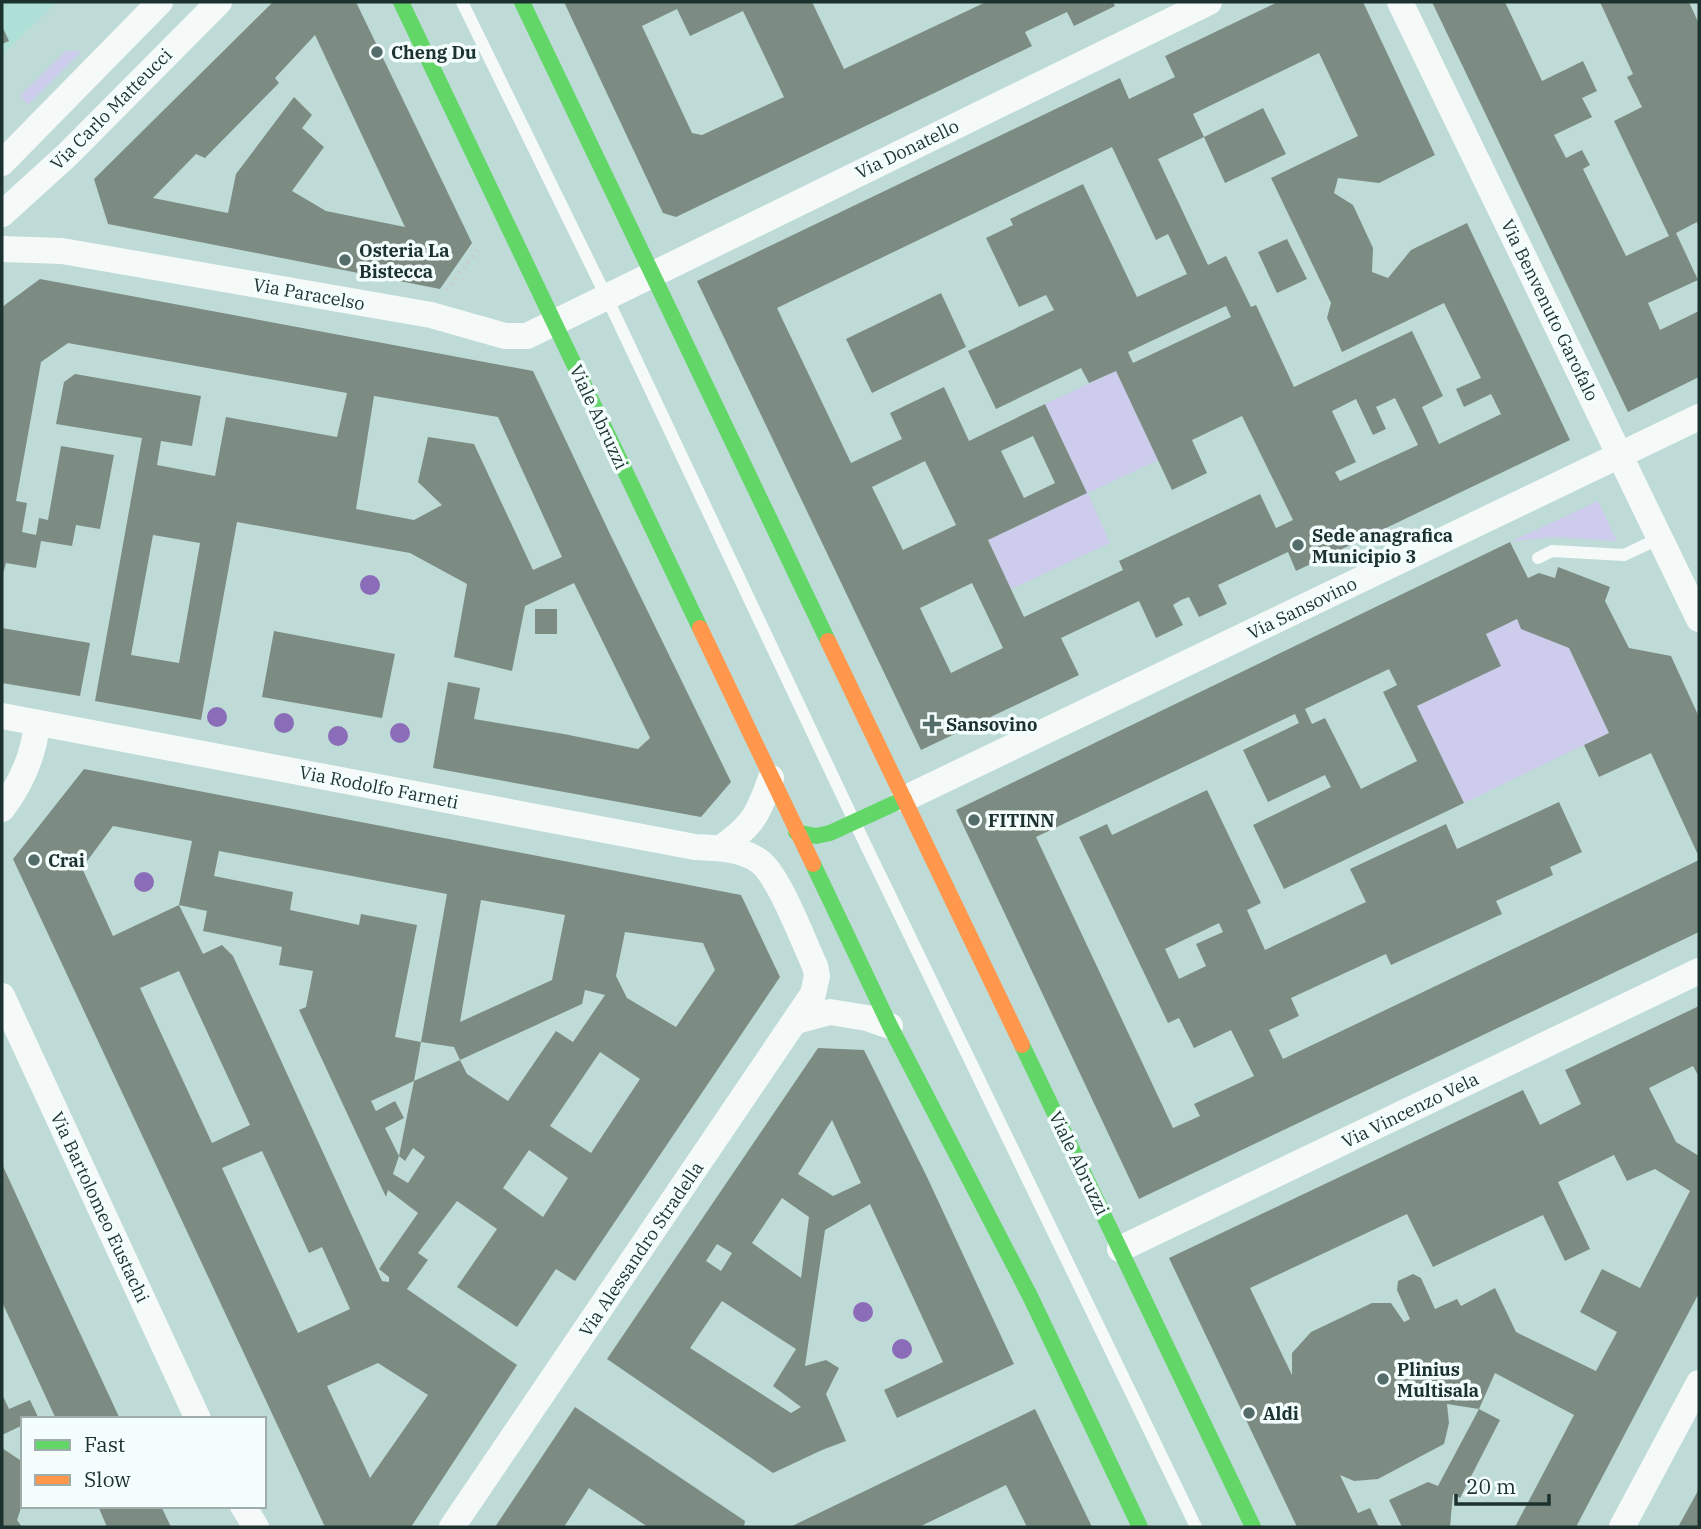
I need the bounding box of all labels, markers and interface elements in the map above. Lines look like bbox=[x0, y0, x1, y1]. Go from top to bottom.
place label: Cheng Du bbox=[391, 41, 477, 64]
street label: Via Carlo Matteucci bbox=[45, 43, 177, 175]
marker: Cheng Du bbox=[369, 44, 385, 60]
street label: Via Donatello bbox=[852, 114, 962, 184]
street label: Via Benvenuto Garofalo bbox=[1496, 215, 1604, 405]
place label: Osteria La Bistecca bbox=[359, 239, 450, 283]
marker: Osteria La Bistecca bbox=[337, 252, 353, 268]
street label: Via Paracelso bbox=[251, 273, 367, 315]
street label: Viale Abruzzi bbox=[565, 361, 633, 473]
place label: Sede anagrafica Municipio 3 bbox=[1312, 524, 1453, 568]
marker: Sede anagrafica Municipio 3 bbox=[1290, 537, 1306, 553]
street label: Via Sansovino bbox=[1244, 572, 1360, 644]
place label: Sansovino bbox=[946, 713, 1037, 736]
marker: Sansovino bbox=[924, 716, 940, 732]
street label: Via Rodolfo Farneti bbox=[297, 760, 461, 814]
place label: FITINN bbox=[988, 809, 1055, 832]
marker: FITINN bbox=[966, 812, 982, 828]
place label: Crai bbox=[48, 849, 85, 872]
marker: Crai bbox=[26, 852, 42, 868]
street label: Via Vincenzo Vela bbox=[1338, 1067, 1482, 1153]
street label: Viale Abruzzi bbox=[1044, 1107, 1114, 1219]
street label: Via Bartolomeo Eustachi bbox=[46, 1108, 155, 1307]
street label: Via Alessandro Stradella bbox=[574, 1157, 708, 1341]
place label: Plinius Multisala bbox=[1397, 1358, 1479, 1402]
marker: Plinius Multisala bbox=[1375, 1371, 1391, 1387]
place label: Aldi bbox=[1263, 1402, 1299, 1425]
marker: Aldi bbox=[1241, 1405, 1257, 1421]
legend bbox=[21, 1417, 266, 1508]
text: Fast bbox=[84, 1430, 125, 1458]
scale bar bbox=[1456, 1462, 1549, 1506]
text: Slow bbox=[84, 1465, 131, 1493]
text: 20 m bbox=[1466, 1472, 1516, 1500]

